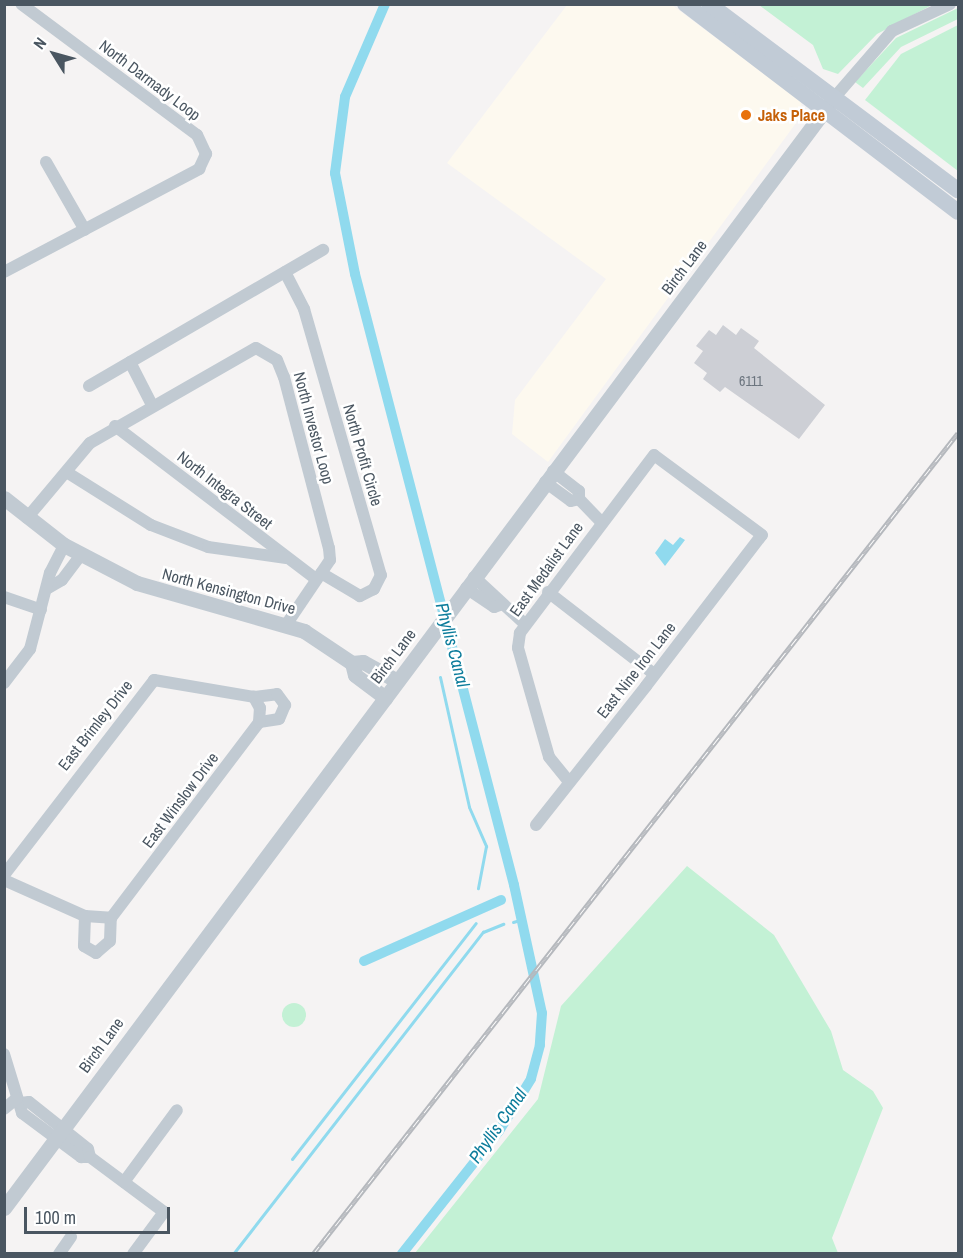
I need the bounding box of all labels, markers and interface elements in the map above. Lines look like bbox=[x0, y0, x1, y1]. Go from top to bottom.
north arrow bbox=[24, 24, 84, 84]
text: N bbox=[28, 33, 51, 54]
street label: North Darmady Loop bbox=[96, 36, 204, 124]
place label: Jaks Place bbox=[758, 105, 825, 125]
marker: Jaks Place bbox=[739, 108, 753, 122]
street label: Birch Lane bbox=[657, 236, 711, 298]
street label: North Investor Loop bbox=[290, 370, 338, 486]
house number: 6111 bbox=[739, 373, 763, 389]
street label: North Profit Circle bbox=[339, 402, 387, 508]
street label: North Integra Street bbox=[174, 447, 276, 533]
street label: East Medalist Lane bbox=[505, 518, 587, 620]
street label: North Kensington Drive bbox=[160, 564, 298, 618]
water label: Phyllis Canal bbox=[430, 601, 474, 689]
street label: East Nine Iron Lane bbox=[593, 618, 679, 722]
street label: Birch Lane bbox=[366, 625, 420, 687]
street label: East Brimley Drive bbox=[54, 676, 136, 774]
street label: East Winslow Drive bbox=[138, 749, 222, 851]
street label: Birch Lane bbox=[75, 1014, 127, 1076]
water label: Phyllis Canal bbox=[464, 1085, 532, 1167]
scale bar bbox=[27, 1195, 172, 1233]
text: 100 m bbox=[35, 1205, 76, 1230]

